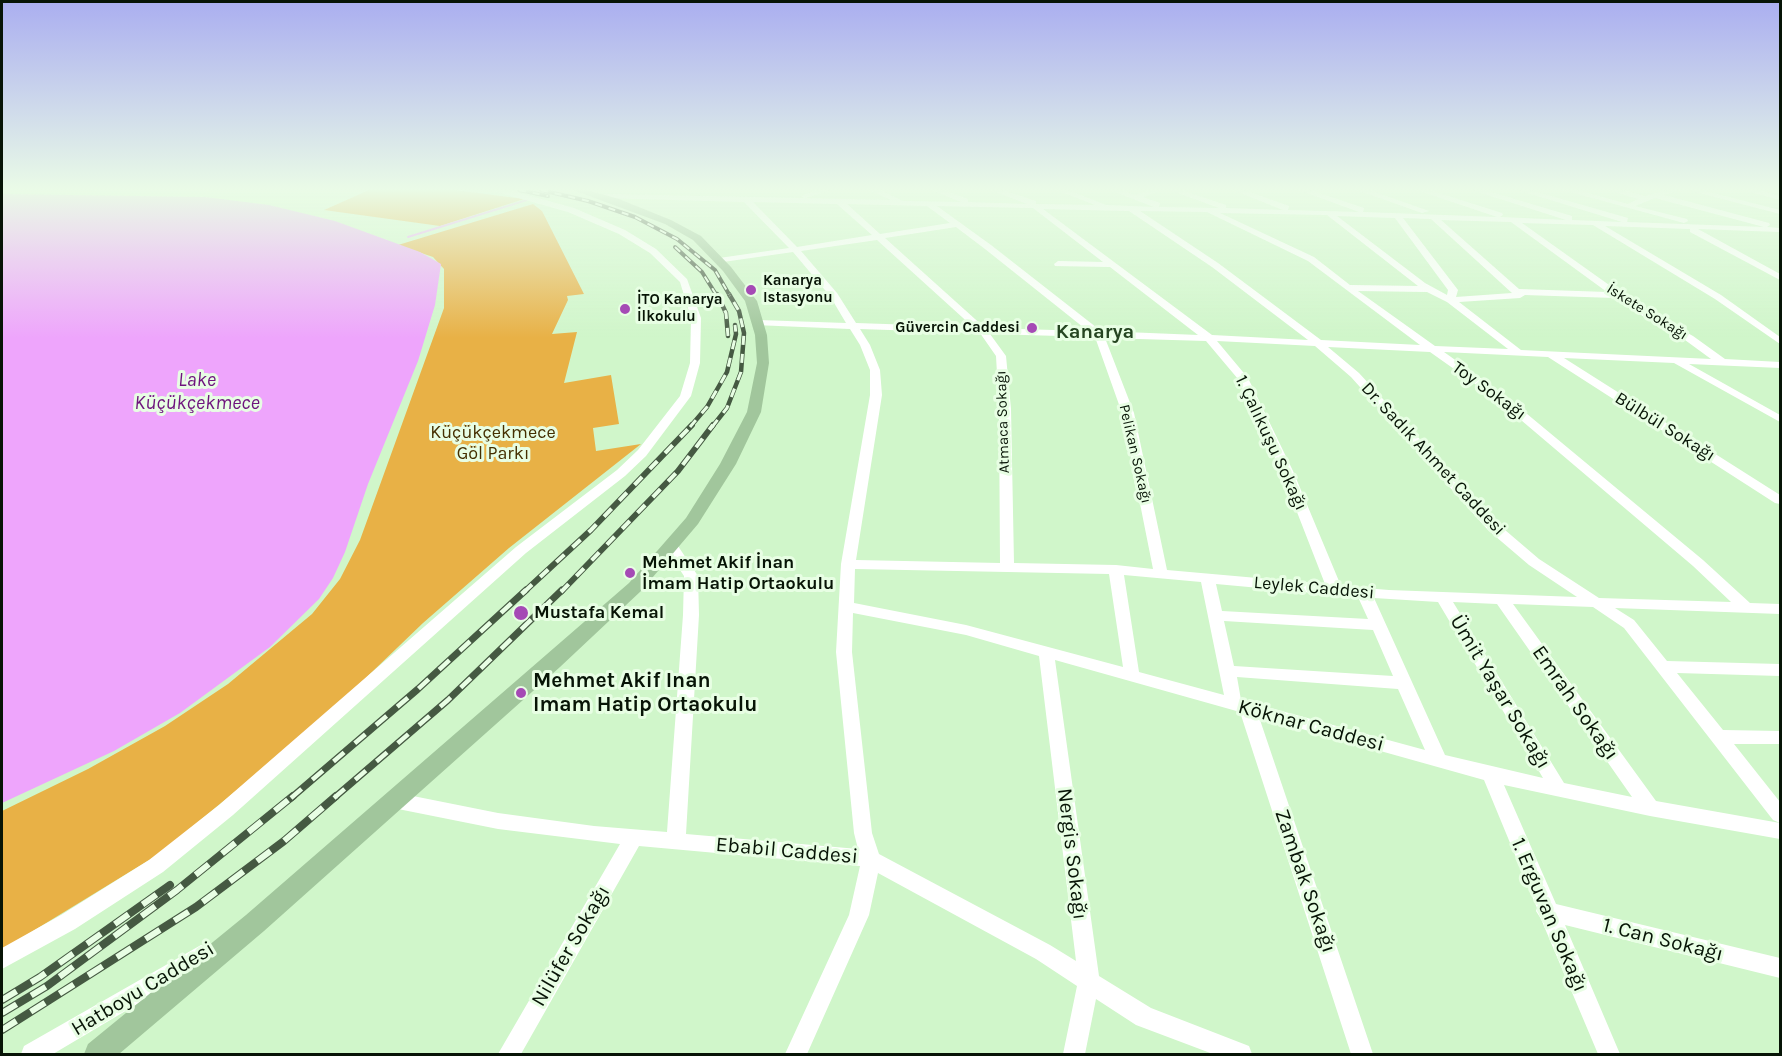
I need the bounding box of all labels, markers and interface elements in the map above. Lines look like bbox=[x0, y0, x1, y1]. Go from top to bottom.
place label: Kanarya Istasyonu bbox=[763, 272, 833, 307]
street label: İskete Sokağı bbox=[1603, 280, 1691, 344]
marker: Kanarya Istasyonu bbox=[744, 283, 758, 297]
place label: İTO Kanarya İlkokulu bbox=[637, 291, 722, 326]
marker: İTO Kanarya İlkokulu bbox=[618, 302, 632, 316]
place label: Güvercin Caddesi bbox=[895, 319, 1020, 337]
district label: Kanarya bbox=[1056, 320, 1134, 344]
marker: Güvercin Caddesi bbox=[1025, 321, 1039, 335]
street label: Toy Sokağı bbox=[1448, 357, 1530, 425]
water label: Lake Küçükçekmece bbox=[134, 368, 260, 415]
street label: Atmaca Sokağı bbox=[992, 370, 1014, 474]
street label: 1. Çalıkuşu Sokağı bbox=[1230, 372, 1312, 514]
street label: Dr. Sadık Ahmet Caddesi bbox=[1356, 378, 1510, 540]
street label: Bülbül Sokağı bbox=[1611, 388, 1719, 466]
street label: Pelikan Sokağı bbox=[1115, 403, 1155, 505]
park label: Küçükçekmece Göl Parkı bbox=[430, 422, 556, 464]
place label: Mehmet Akif İnan İmam Hatip Ortaokulu bbox=[642, 552, 834, 594]
marker: Mehmet Akif İnan İmam Hatip Ortaokulu bbox=[623, 566, 637, 580]
street label: Leylek Caddesi bbox=[1253, 572, 1375, 604]
place label: Mustafa Kemal bbox=[534, 602, 664, 624]
marker: Mustafa Kemal bbox=[512, 604, 530, 622]
street label: Ümit Yaşar Sokağı bbox=[1444, 610, 1556, 774]
street label: Emrah Sokağı bbox=[1526, 641, 1624, 765]
place label: Mehmet Akif Inan Imam Hatip Ortaokulu bbox=[533, 668, 757, 718]
marker: Mehmet Akif Inan Imam Hatip Ortaokulu bbox=[514, 686, 528, 700]
street label: Köknar Caddesi bbox=[1235, 694, 1387, 758]
street label: Nergis Sokağı bbox=[1051, 787, 1093, 921]
street label: Zambak Sokağı bbox=[1269, 806, 1341, 956]
street label: Ebabil Caddesi bbox=[715, 832, 859, 870]
street label: 1. Erguvan Sokağı bbox=[1505, 834, 1593, 996]
street label: Nilüfer Sokağı bbox=[526, 881, 616, 1011]
street label: 1. Can Sokağı bbox=[1600, 913, 1726, 967]
street label: Hatboyu Caddesi bbox=[67, 936, 219, 1042]

